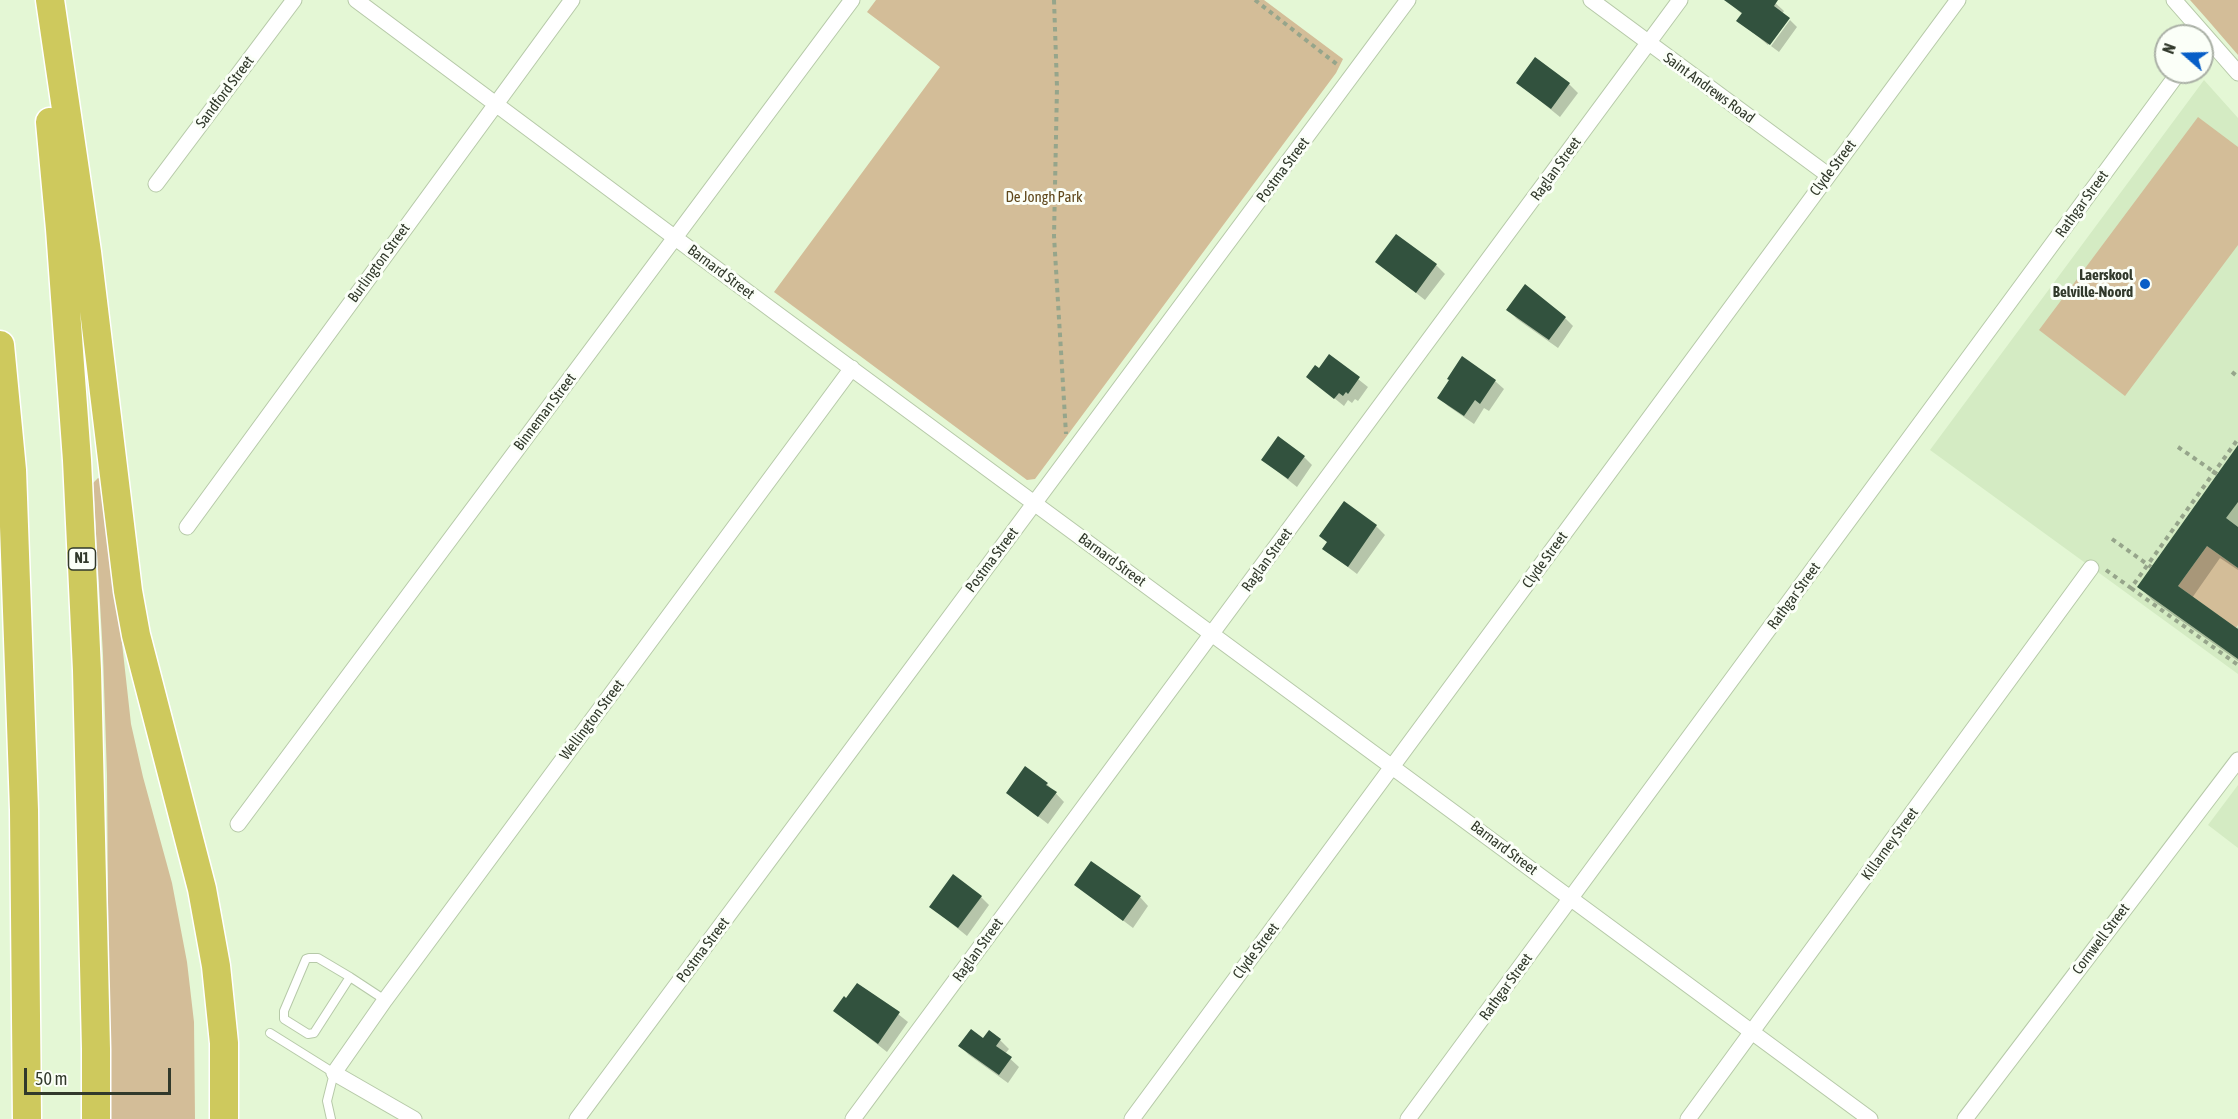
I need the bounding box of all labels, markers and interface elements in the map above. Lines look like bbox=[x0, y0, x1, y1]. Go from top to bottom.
north arrow bbox=[2154, 24, 2214, 84]
text: N bbox=[2159, 41, 2179, 56]
street label: Saint Andrews Road bbox=[1660, 49, 1758, 127]
street label: Sandford Street bbox=[192, 53, 258, 131]
street label: Postma Street bbox=[1253, 134, 1313, 206]
street label: Raglan Street bbox=[1527, 134, 1585, 204]
street label: Clyde Street bbox=[1806, 136, 1860, 200]
street label: Rathgar Street bbox=[2052, 167, 2112, 241]
park label: De Jongh Park bbox=[1005, 188, 1083, 206]
street label: Burlington Street bbox=[344, 220, 414, 306]
street label: Barnard Street bbox=[684, 241, 758, 303]
place label: Laerskool Belville-Noord bbox=[2053, 266, 2133, 301]
marker: Laerskool Belville-Noord bbox=[2138, 277, 2152, 291]
street label: Binneman Street bbox=[510, 370, 580, 454]
street label: Postma Street bbox=[962, 524, 1022, 596]
street label: Raglan Street bbox=[1238, 525, 1296, 595]
street label: Clyde Street bbox=[1518, 528, 1572, 592]
street label: Barnard Street bbox=[1075, 529, 1149, 591]
road number: N1 bbox=[68, 548, 96, 570]
street label: Rathgar Street bbox=[1764, 559, 1824, 633]
street label: Wellington Street bbox=[556, 676, 628, 764]
street label: Killarney Street bbox=[1858, 804, 1922, 884]
street label: Barnard Street bbox=[1467, 817, 1541, 879]
street label: Cornwell Street bbox=[2069, 900, 2133, 978]
street label: Postma Street bbox=[673, 914, 733, 986]
street label: Raglan Street bbox=[949, 915, 1007, 985]
street label: Clyde Street bbox=[1229, 919, 1283, 983]
street label: Rathgar Street bbox=[1476, 950, 1536, 1024]
scale bar bbox=[27, 1056, 174, 1094]
text: 50 m bbox=[35, 1068, 67, 1089]

